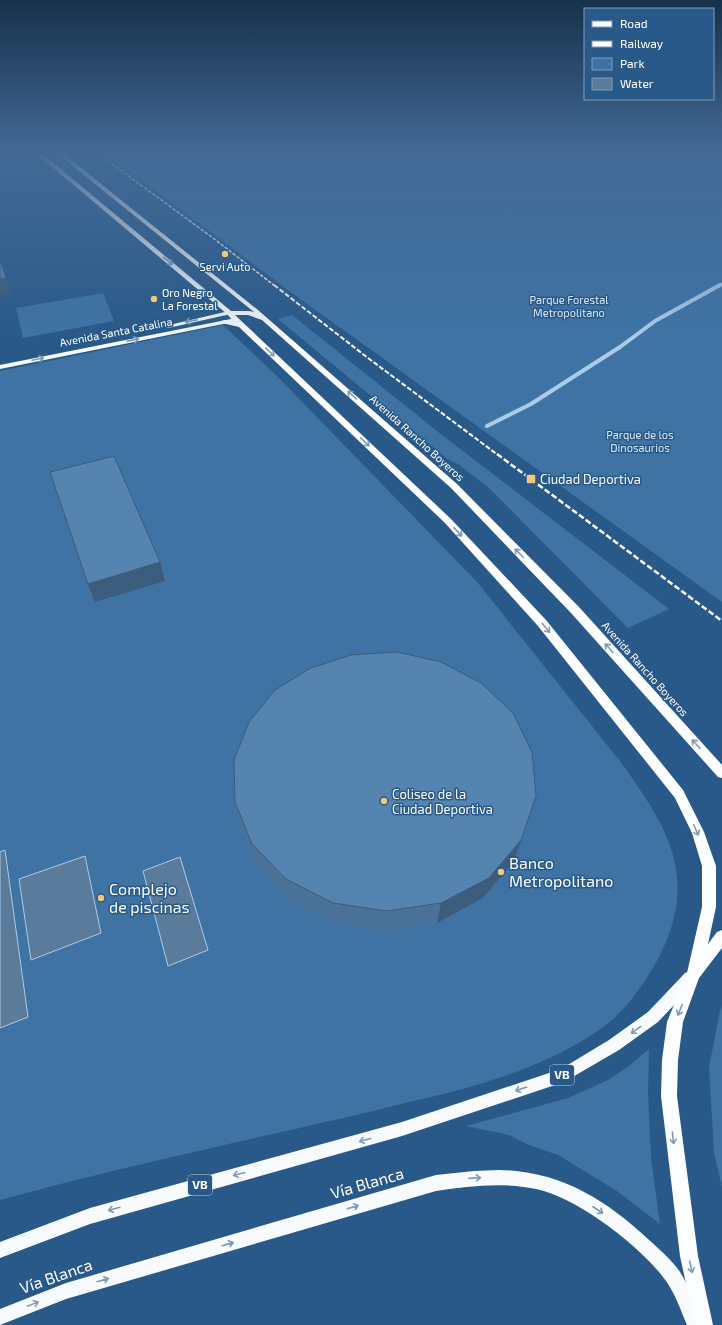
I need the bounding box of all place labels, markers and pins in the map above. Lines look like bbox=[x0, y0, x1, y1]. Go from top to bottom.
marker: Servi Auto bbox=[220, 249, 230, 259]
place label: Servi Auto bbox=[200, 260, 250, 273]
place label: Oro Negro La Forestal bbox=[162, 286, 218, 312]
marker: Oro Negro La Forestal bbox=[149, 294, 159, 304]
place label: Ciudad Deportiva bbox=[540, 471, 641, 487]
marker: Ciudad Deportiva bbox=[525, 473, 537, 485]
place label: Coliseo de la Ciudad Deportiva bbox=[392, 786, 493, 817]
marker: Coliseo de la Ciudad Deportiva bbox=[379, 796, 389, 806]
place label: Banco Metropolitano bbox=[509, 853, 613, 890]
marker: Banco Metropolitano bbox=[496, 867, 506, 877]
place label: Complejo de piscinas bbox=[109, 879, 190, 916]
marker: Complejo de piscinas bbox=[96, 893, 106, 903]

